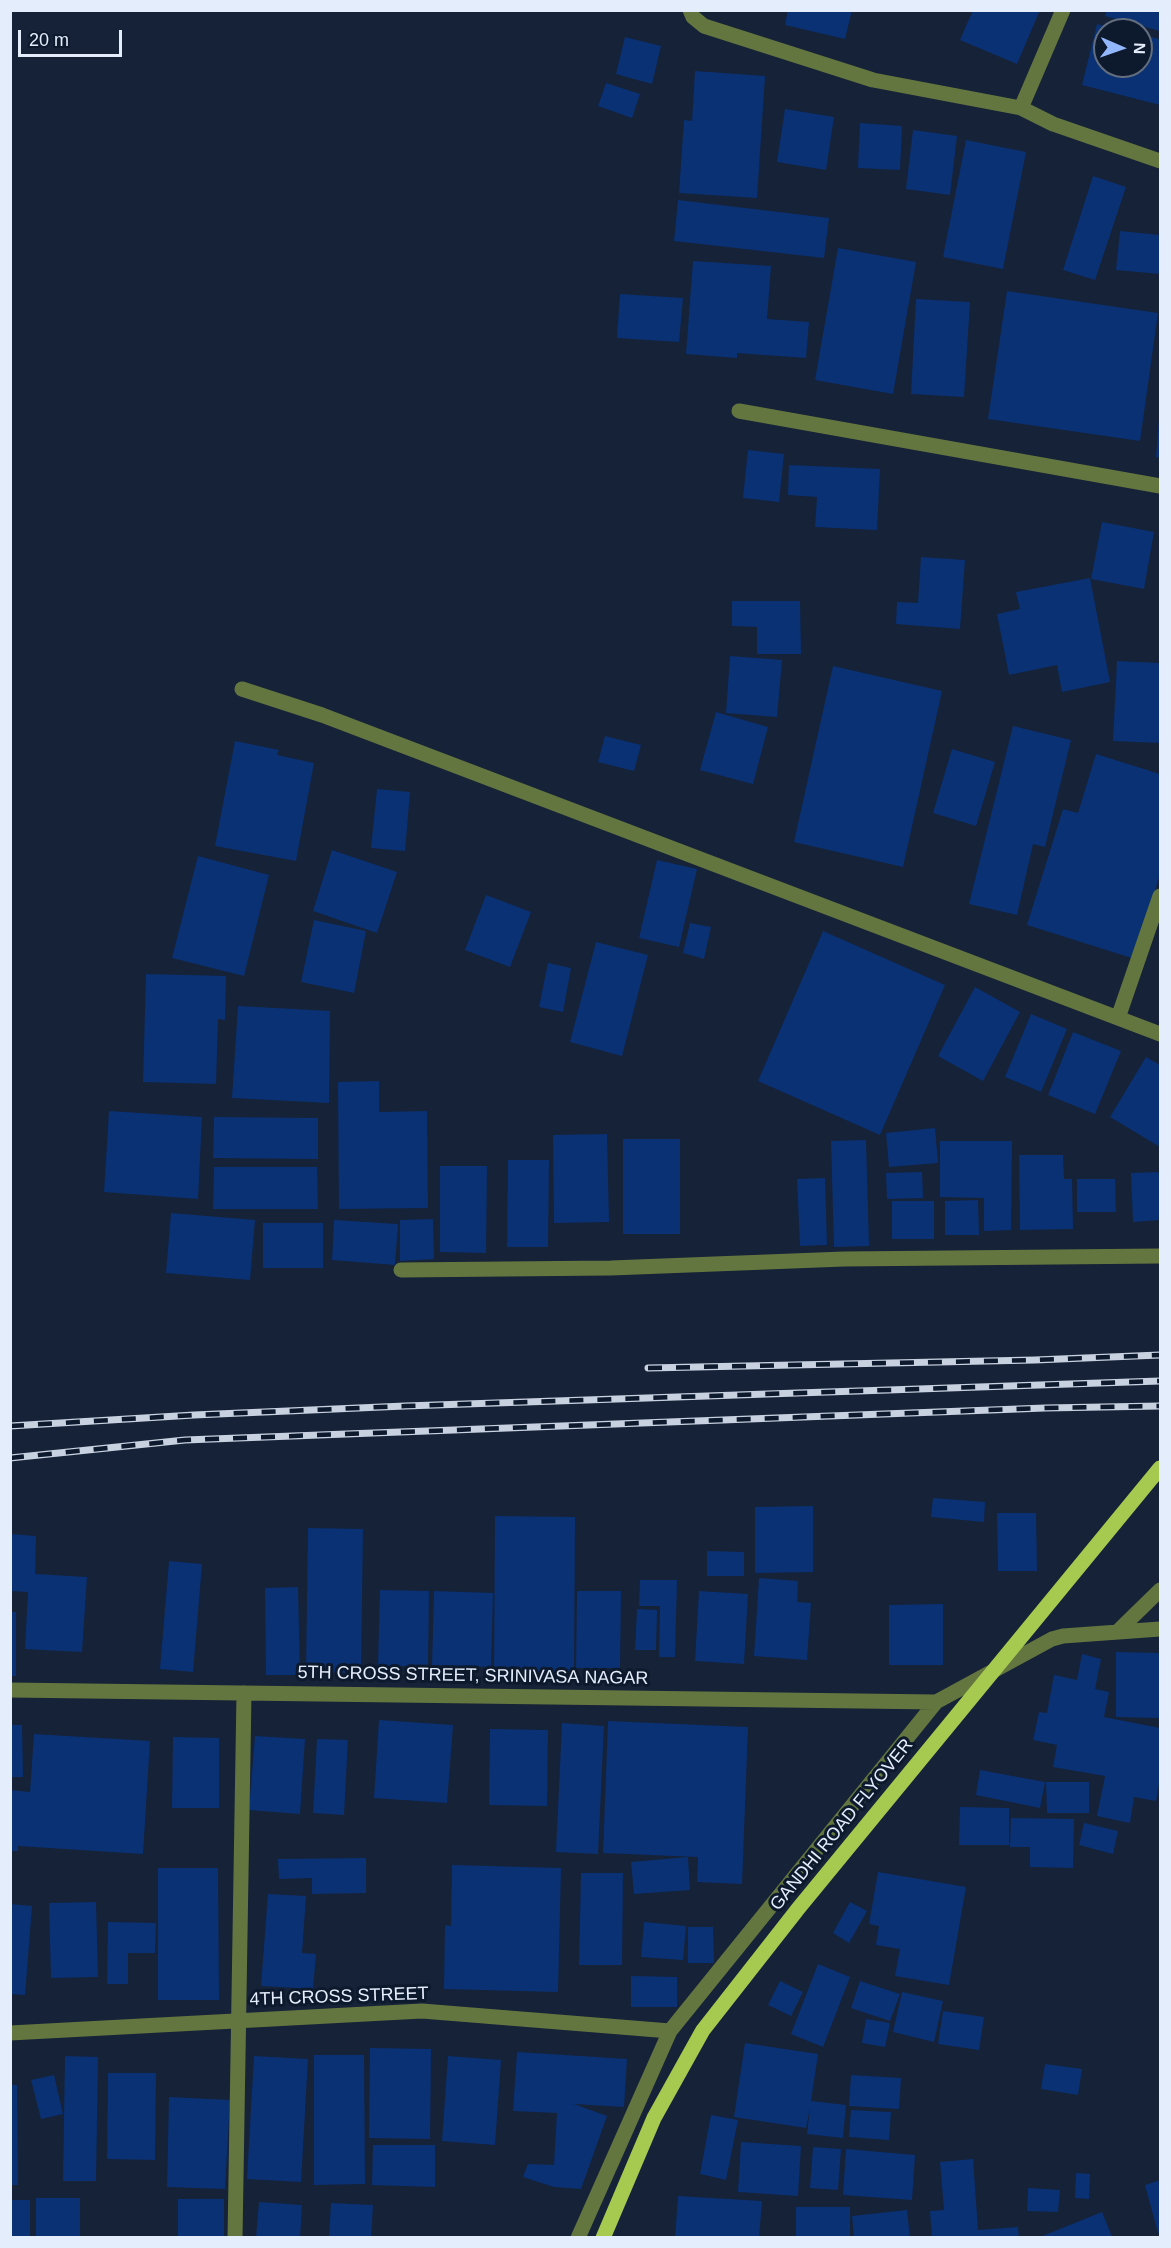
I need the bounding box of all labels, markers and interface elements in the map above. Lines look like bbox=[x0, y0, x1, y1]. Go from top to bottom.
scale bar bbox=[21, 18, 124, 56]
north arrow bbox=[1093, 18, 1153, 78]
text: 20 m bbox=[29, 30, 69, 50]
text: N bbox=[1131, 43, 1148, 55]
street label: 5TH CROSS STREET, SRINIVASA NAGAR bbox=[297, 1662, 649, 1690]
street label: GANDHI ROAD FLYOVER bbox=[766, 1735, 918, 1915]
street label: 4TH CROSS STREET bbox=[249, 1983, 429, 2011]

